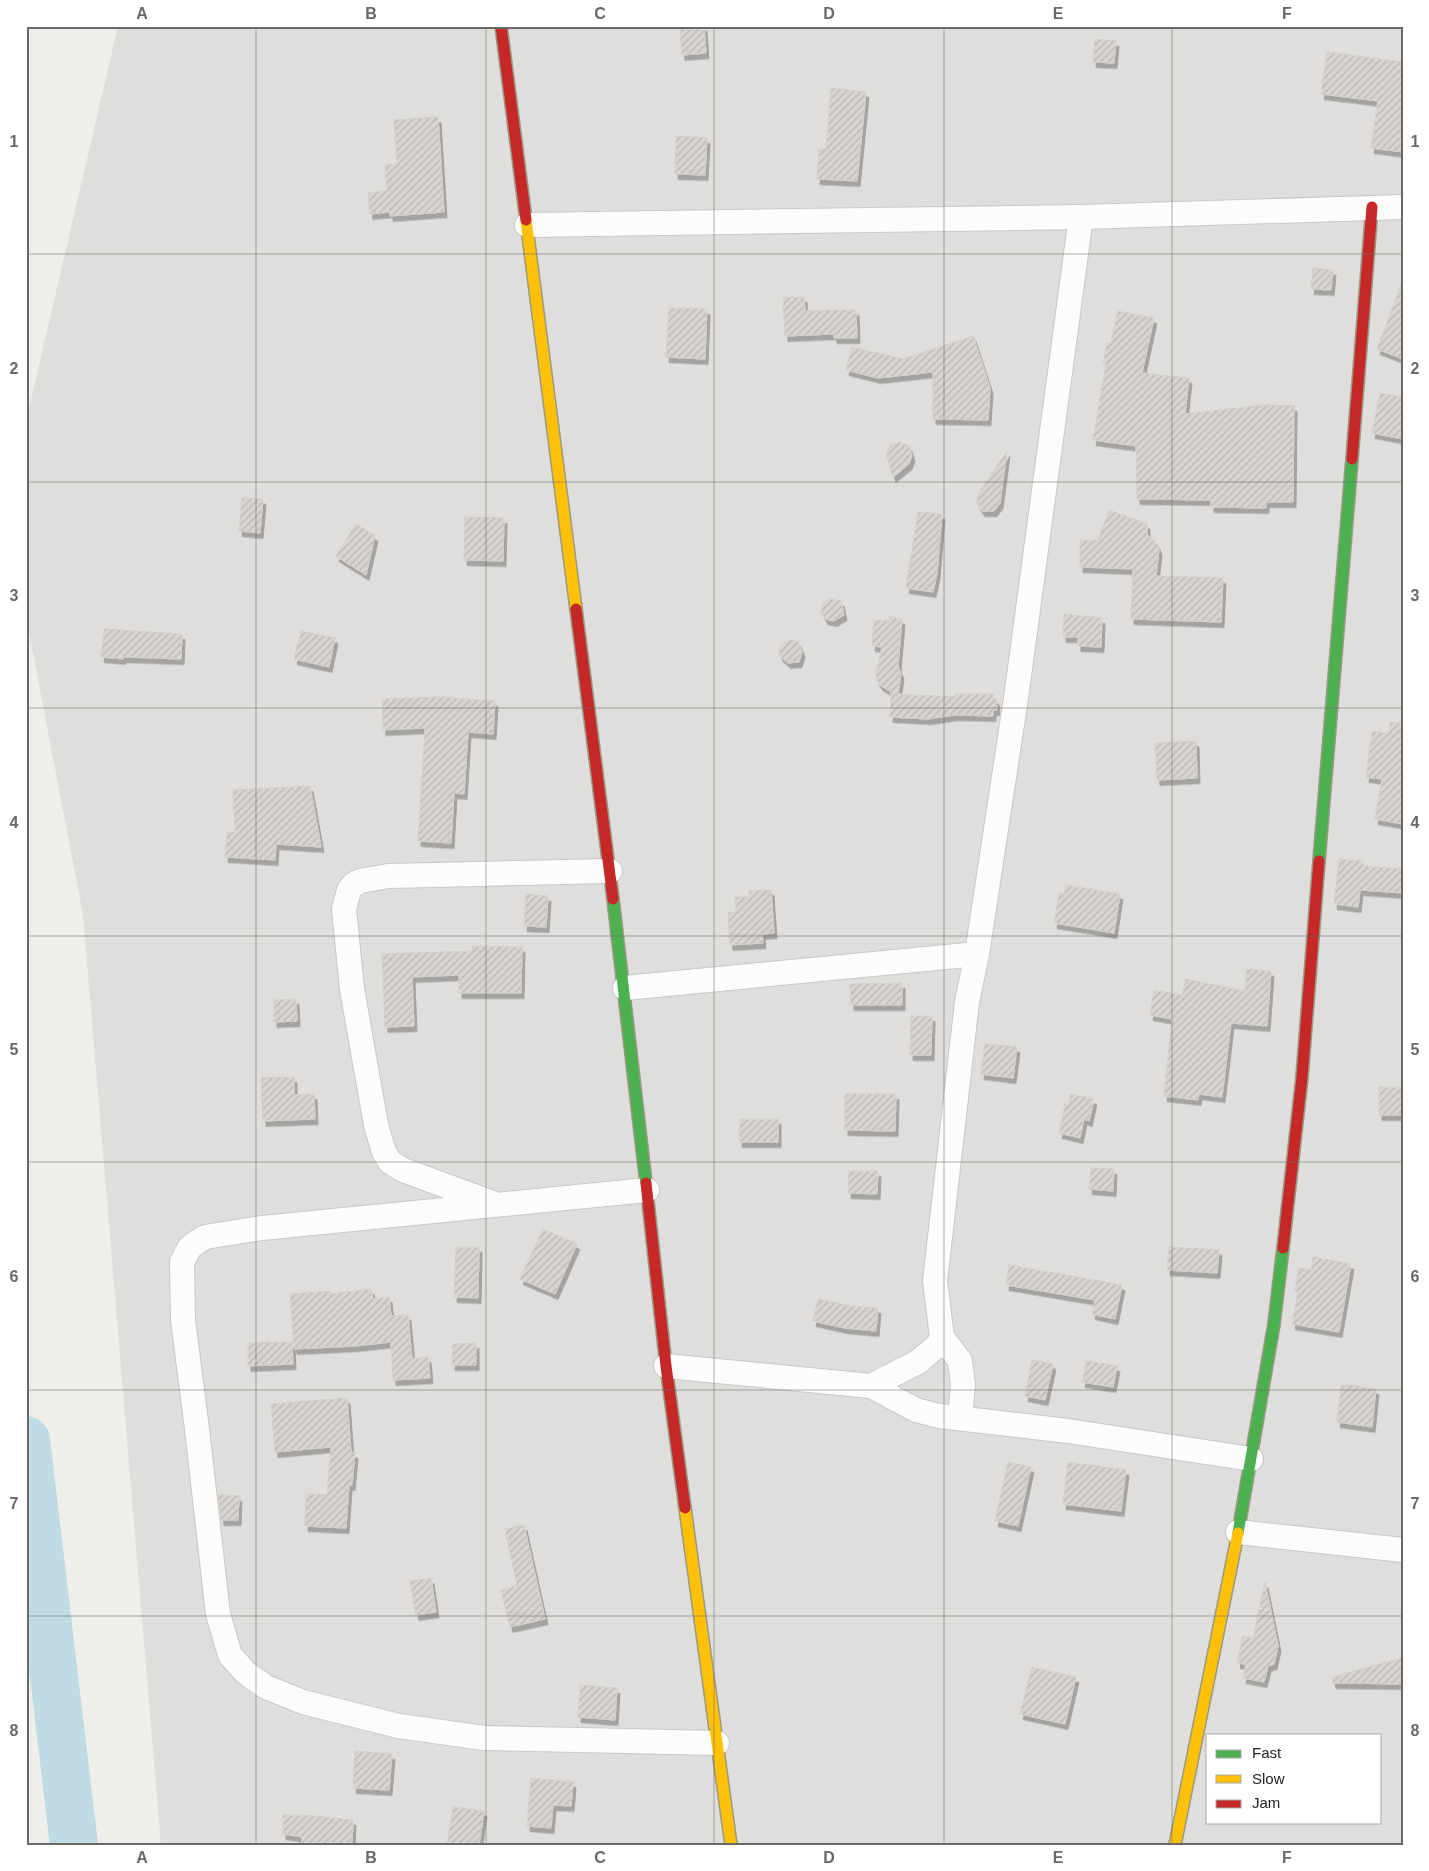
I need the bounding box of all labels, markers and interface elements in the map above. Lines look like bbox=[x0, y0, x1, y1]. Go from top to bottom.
text: A bbox=[136, 5, 148, 22]
text: B bbox=[365, 5, 377, 22]
text: C bbox=[594, 5, 606, 22]
text: D bbox=[823, 5, 835, 22]
text: E bbox=[1053, 5, 1064, 22]
text: F bbox=[1282, 5, 1292, 22]
text: 1 bbox=[10, 133, 19, 150]
text: 1 bbox=[1411, 133, 1420, 150]
text: 2 bbox=[10, 360, 19, 377]
text: 2 bbox=[1411, 360, 1420, 377]
text: 3 bbox=[10, 587, 19, 604]
text: 3 bbox=[1411, 587, 1420, 604]
text: 4 bbox=[10, 814, 19, 831]
text: 4 bbox=[1411, 814, 1420, 831]
text: 5 bbox=[10, 1041, 19, 1058]
text: 5 bbox=[1411, 1041, 1420, 1058]
text: 6 bbox=[10, 1268, 19, 1285]
text: 6 bbox=[1411, 1268, 1420, 1285]
text: 7 bbox=[10, 1495, 19, 1512]
text: 7 bbox=[1411, 1495, 1420, 1512]
text: 8 bbox=[10, 1722, 19, 1739]
text: 8 bbox=[1411, 1722, 1420, 1739]
legend bbox=[1206, 1734, 1382, 1824]
text: Fast bbox=[1252, 1744, 1282, 1761]
text: Slow bbox=[1252, 1770, 1285, 1787]
text: Jam bbox=[1252, 1794, 1280, 1811]
text: A bbox=[136, 1849, 148, 1866]
text: B bbox=[365, 1849, 377, 1866]
text: C bbox=[594, 1849, 606, 1866]
text: D bbox=[823, 1849, 835, 1866]
text: E bbox=[1053, 1849, 1064, 1866]
text: F bbox=[1282, 1849, 1292, 1866]

